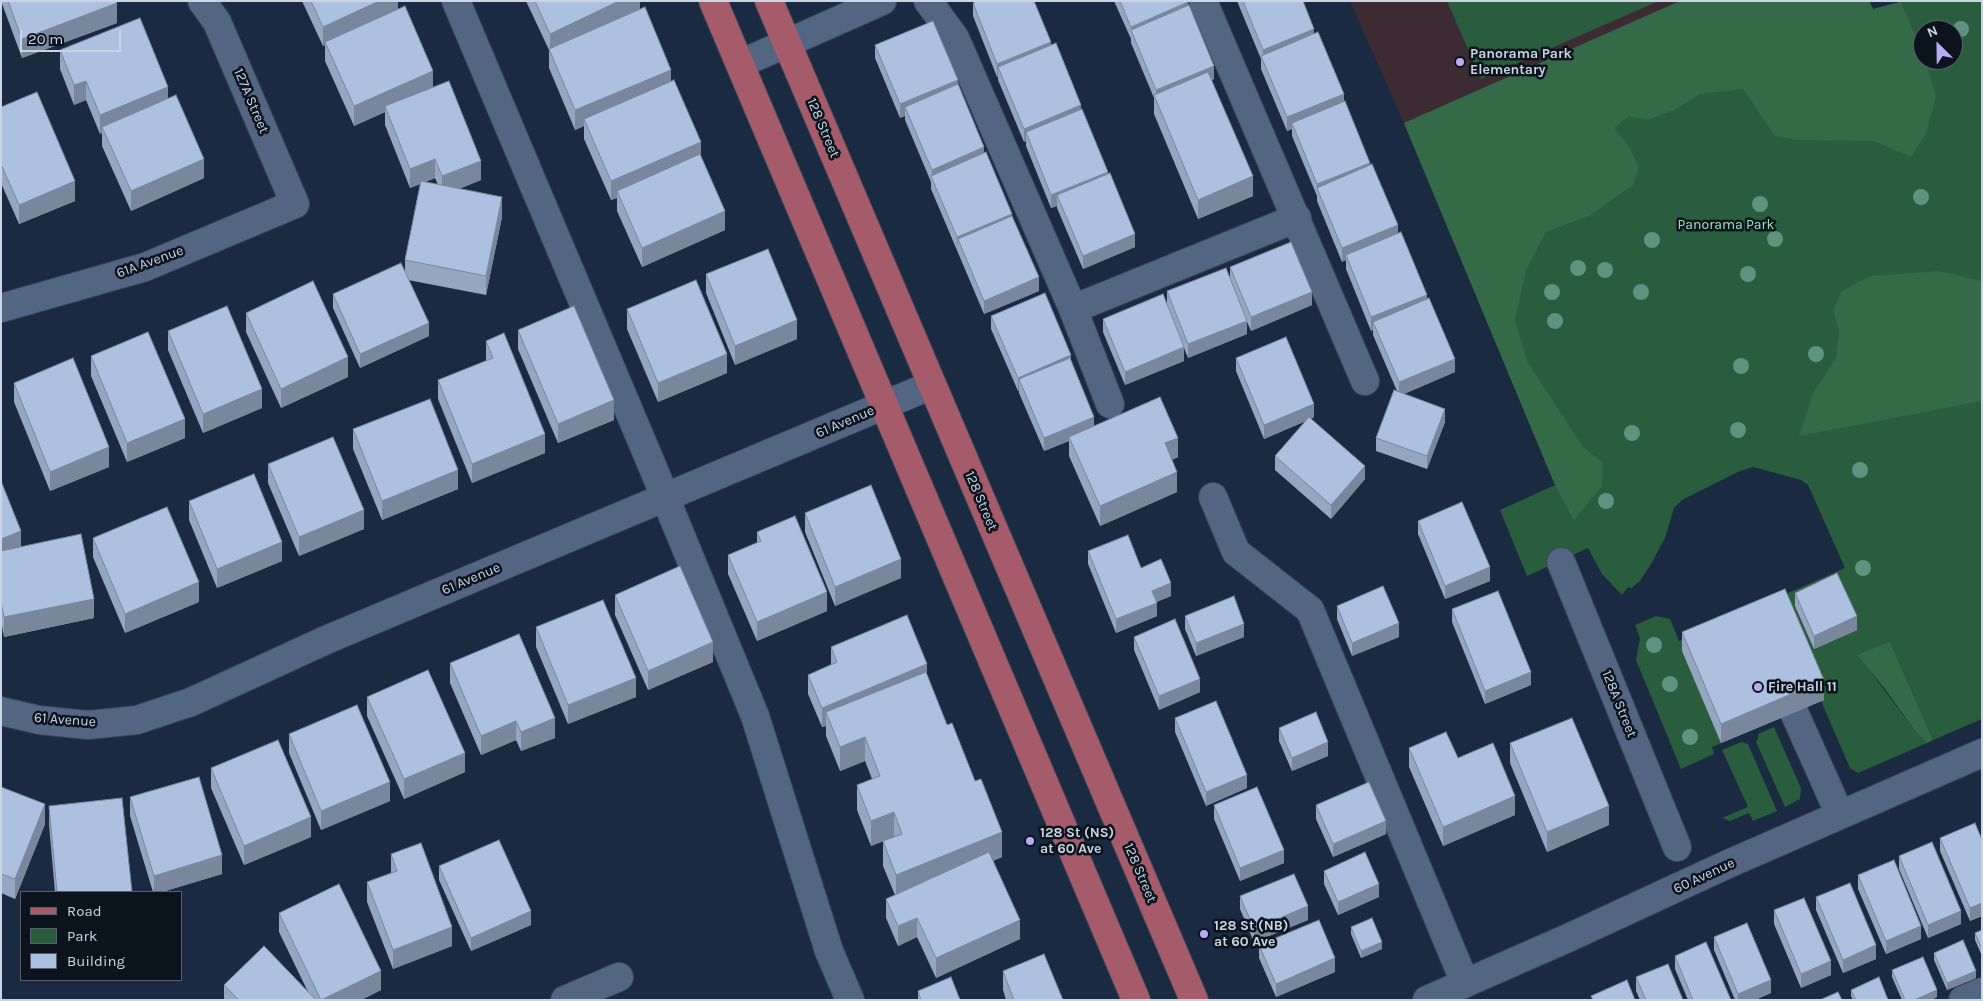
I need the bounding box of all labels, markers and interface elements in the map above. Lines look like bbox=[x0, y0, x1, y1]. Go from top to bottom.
scale bar bbox=[22, 20, 124, 52]
north arrow bbox=[1913, 20, 1963, 70]
text: N bbox=[1924, 22, 1940, 41]
text: 20 m bbox=[28, 30, 63, 48]
place label: Panorama Park Elementary bbox=[1470, 46, 1572, 78]
marker: Panorama Park Elementary bbox=[1454, 56, 1466, 68]
street label: 127A Street bbox=[230, 66, 272, 136]
street label: 128 Street bbox=[803, 96, 843, 160]
park label: Panorama Park bbox=[1678, 217, 1774, 233]
street label: 61A Avenue bbox=[114, 242, 186, 282]
street label: 61 Avenue bbox=[813, 402, 877, 442]
street label: 128 Street bbox=[961, 469, 1001, 533]
street label: 61 Avenue bbox=[439, 559, 503, 599]
street label: 128A Street bbox=[1598, 668, 1640, 740]
place label: Fire Hall 11 bbox=[1768, 679, 1837, 695]
marker: Fire Hall 11 bbox=[1752, 681, 1764, 693]
street label: 61 Avenue bbox=[33, 709, 97, 731]
place label: 128 St (NS) at 60 Ave bbox=[1040, 825, 1114, 858]
marker: 128 St (NS) at 60 Ave bbox=[1024, 835, 1036, 847]
street label: 128 Street bbox=[1120, 841, 1160, 905]
street label: 60 Avenue bbox=[1671, 854, 1737, 898]
legend bbox=[20, 891, 182, 981]
text: Road bbox=[67, 902, 102, 920]
place label: 128 St (NB) at 60 Ave bbox=[1214, 918, 1288, 950]
text: Park bbox=[67, 927, 97, 945]
marker: 128 St (NB) at 60 Ave bbox=[1198, 928, 1210, 940]
text: Building bbox=[67, 952, 125, 970]

